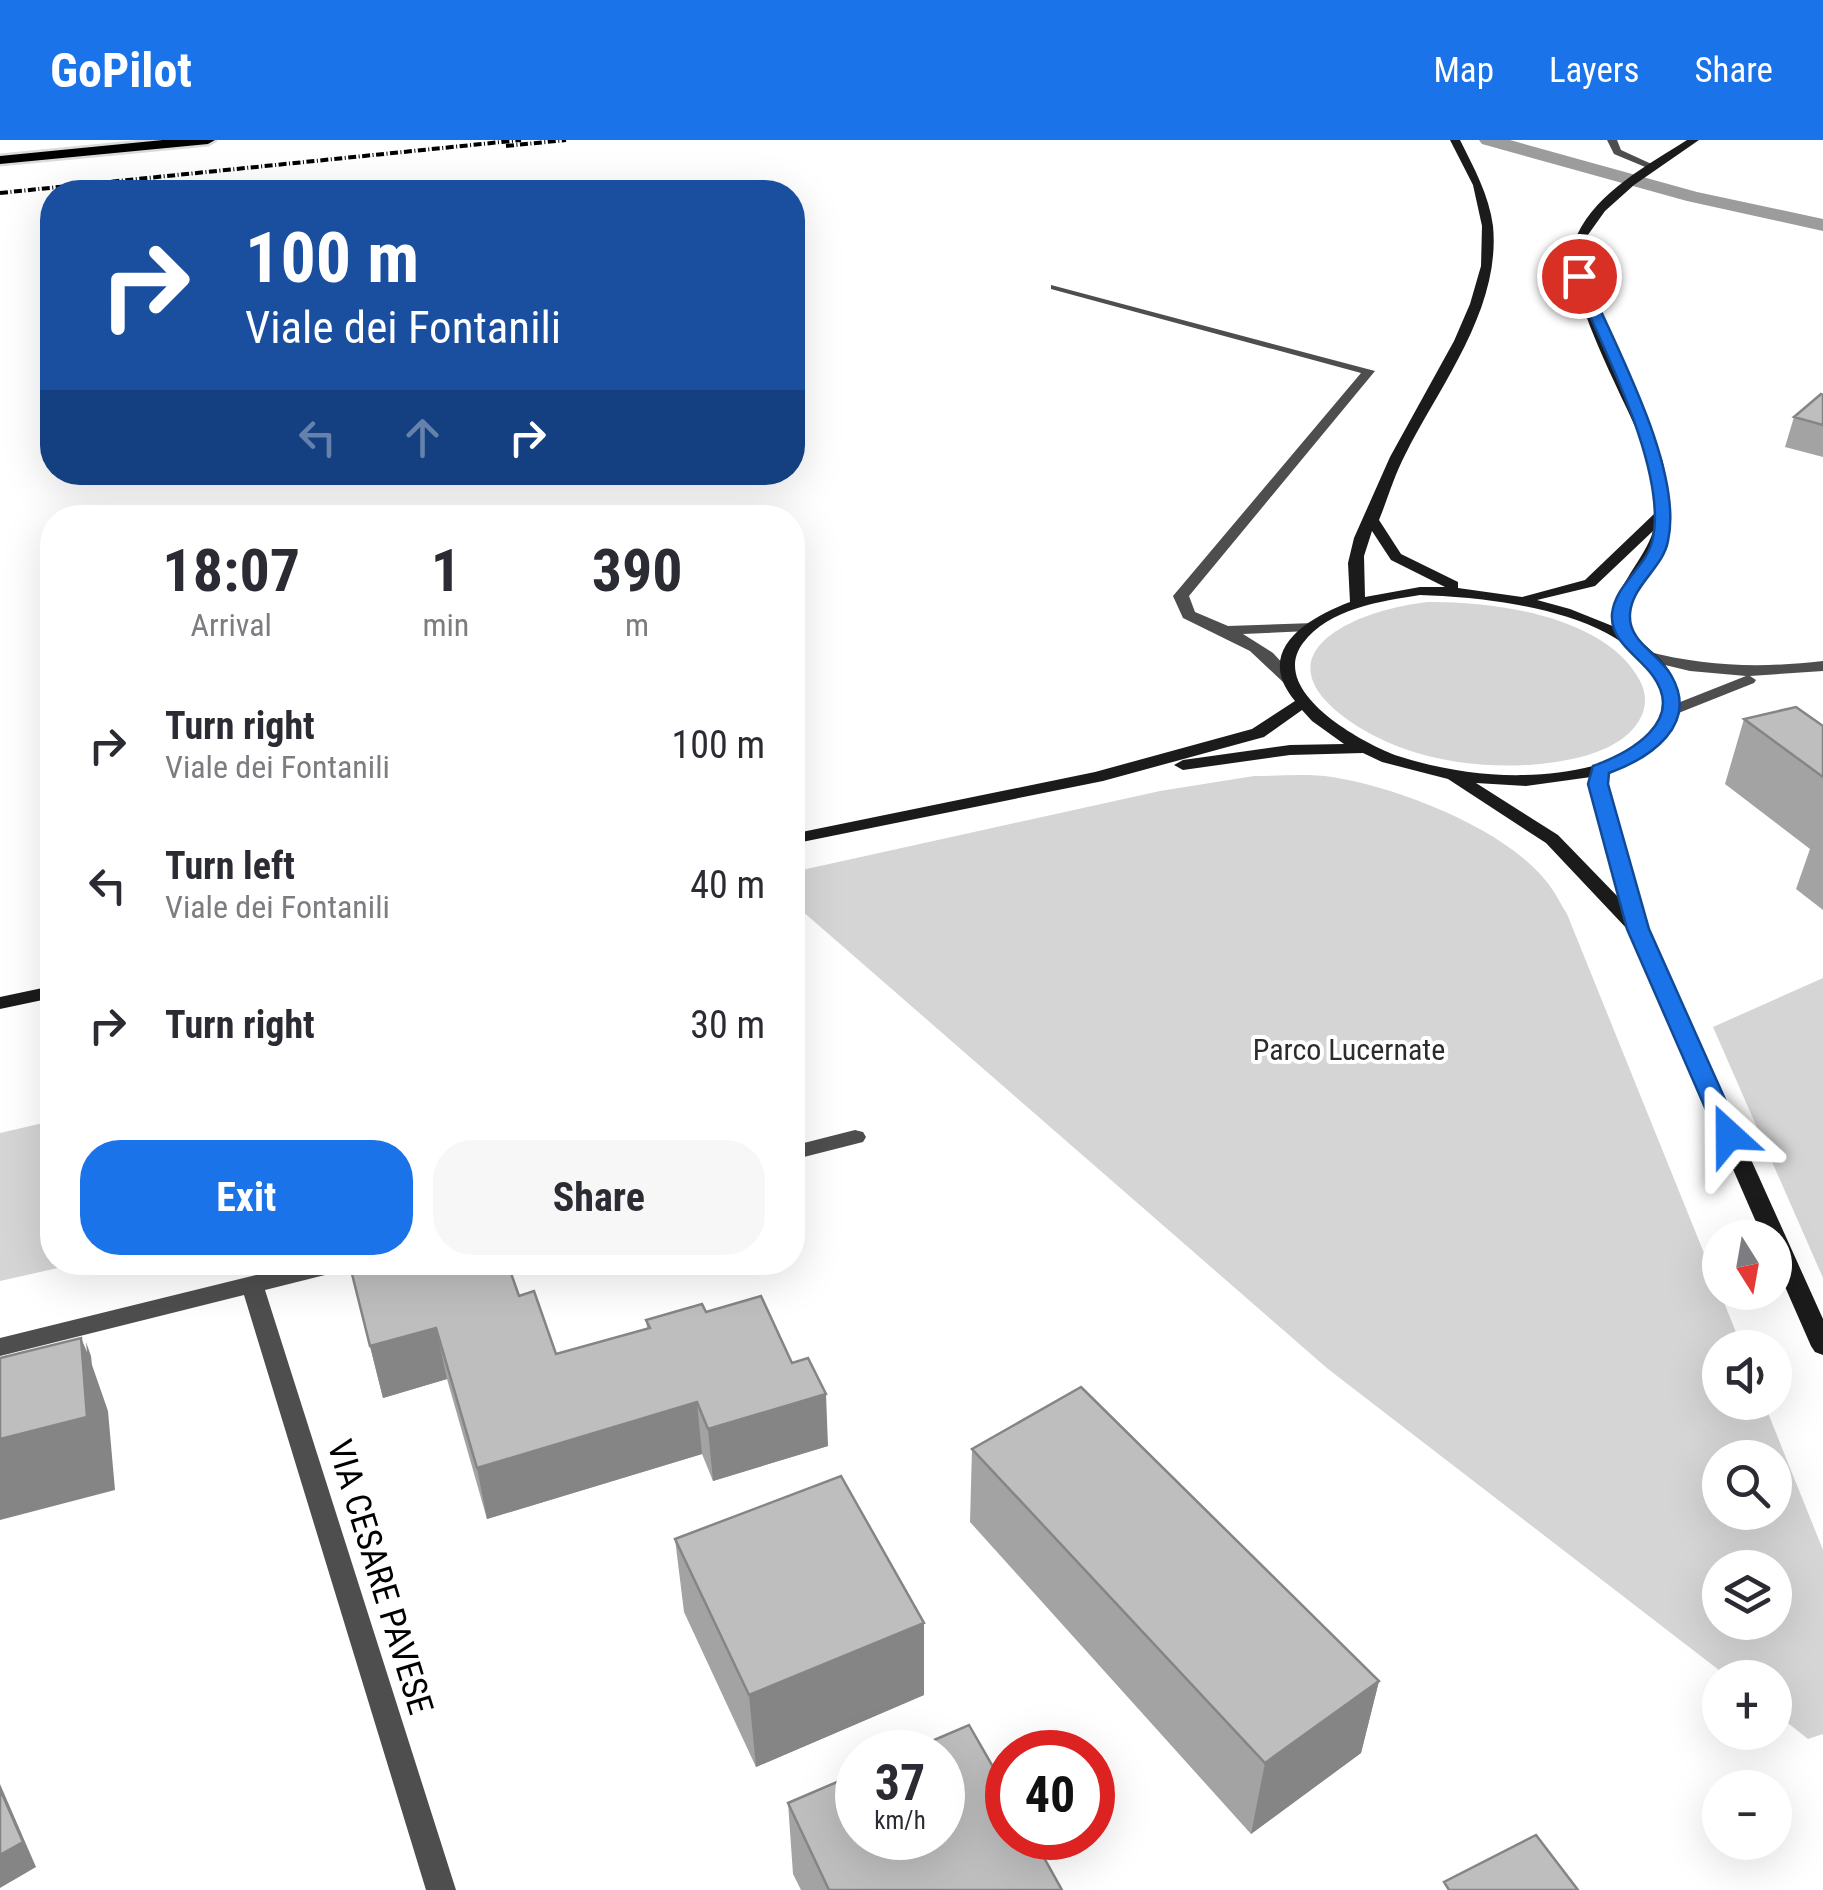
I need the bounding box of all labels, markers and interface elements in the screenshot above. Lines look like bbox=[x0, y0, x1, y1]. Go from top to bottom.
text: GoPilot bbox=[50, 42, 192, 99]
text: Map bbox=[1433, 50, 1494, 91]
text: Layers bbox=[1549, 50, 1639, 91]
text: Share bbox=[1694, 50, 1773, 91]
text: 100 m bbox=[245, 217, 419, 299]
icon: right bbox=[80, 220, 210, 350]
pin bbox=[1537, 234, 1622, 319]
icon: arrive bbox=[1552, 249, 1607, 304]
text: Viale dei Fontanili bbox=[245, 301, 561, 354]
icon: left bbox=[290, 410, 345, 465]
icon: ahead bbox=[395, 410, 450, 465]
icon: right bbox=[500, 410, 555, 465]
text: 18:07 bbox=[162, 535, 300, 606]
text: 1 bbox=[431, 535, 461, 606]
text: 390 bbox=[592, 535, 683, 606]
text: Arrival bbox=[190, 606, 272, 644]
text: min bbox=[422, 606, 469, 644]
text: m bbox=[625, 606, 649, 644]
text: Turn right bbox=[165, 704, 315, 748]
icon: right bbox=[80, 718, 135, 773]
text: 100 m bbox=[671, 723, 765, 767]
text: Viale dei Fontanili bbox=[165, 748, 390, 786]
text: Turn left bbox=[165, 844, 295, 888]
icon: left bbox=[80, 858, 135, 913]
text: 40 m bbox=[690, 863, 765, 907]
text: Viale dei Fontanili bbox=[165, 888, 390, 926]
icon: right bbox=[80, 998, 135, 1053]
text: Turn right bbox=[165, 1003, 315, 1047]
text: 30 m bbox=[690, 1003, 765, 1047]
park label: Parco Lucernate bbox=[1253, 1032, 1445, 1067]
position arrow bbox=[1677, 1083, 1781, 1187]
button: Exit bbox=[80, 1140, 413, 1255]
button: Share bbox=[433, 1140, 765, 1255]
north arrow bbox=[1702, 1220, 1792, 1310]
map controls bbox=[1702, 1220, 1792, 1860]
button: sound bbox=[1702, 1330, 1792, 1420]
street label: VIA CESARE PAVESE bbox=[319, 1435, 441, 1719]
button: search bbox=[1702, 1440, 1792, 1530]
button: layers bbox=[1702, 1550, 1792, 1640]
button: + bbox=[1702, 1660, 1792, 1750]
speed limit sign: 40 bbox=[985, 1730, 1115, 1860]
text: 37 bbox=[875, 1754, 925, 1812]
button: − bbox=[1702, 1770, 1792, 1860]
text: km/h bbox=[874, 1806, 926, 1835]

